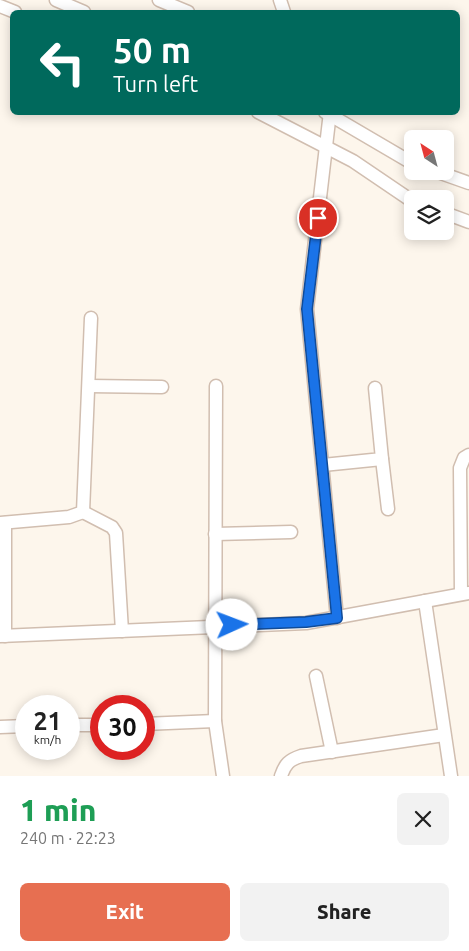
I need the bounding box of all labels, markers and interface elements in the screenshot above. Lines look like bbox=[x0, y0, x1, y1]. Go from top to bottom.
icon: left bbox=[30, 30, 95, 95]
text: 50 m bbox=[113, 30, 191, 70]
text: Turn left bbox=[113, 71, 198, 96]
north arrow bbox=[404, 130, 454, 180]
map controls bbox=[404, 130, 454, 240]
button: layers bbox=[404, 190, 454, 240]
pin bbox=[297, 197, 339, 239]
icon: arrive bbox=[304, 204, 332, 232]
position arrow bbox=[205, 598, 257, 650]
speed limit sign: 30 bbox=[90, 695, 155, 760]
text: 21 bbox=[33, 707, 62, 735]
text: km/h bbox=[34, 733, 61, 746]
text: 1 min bbox=[20, 793, 96, 827]
button: close bbox=[397, 793, 449, 845]
text: 240 m · 22:23 bbox=[20, 829, 116, 847]
button: Exit bbox=[20, 883, 230, 941]
button: Share bbox=[240, 883, 449, 941]

